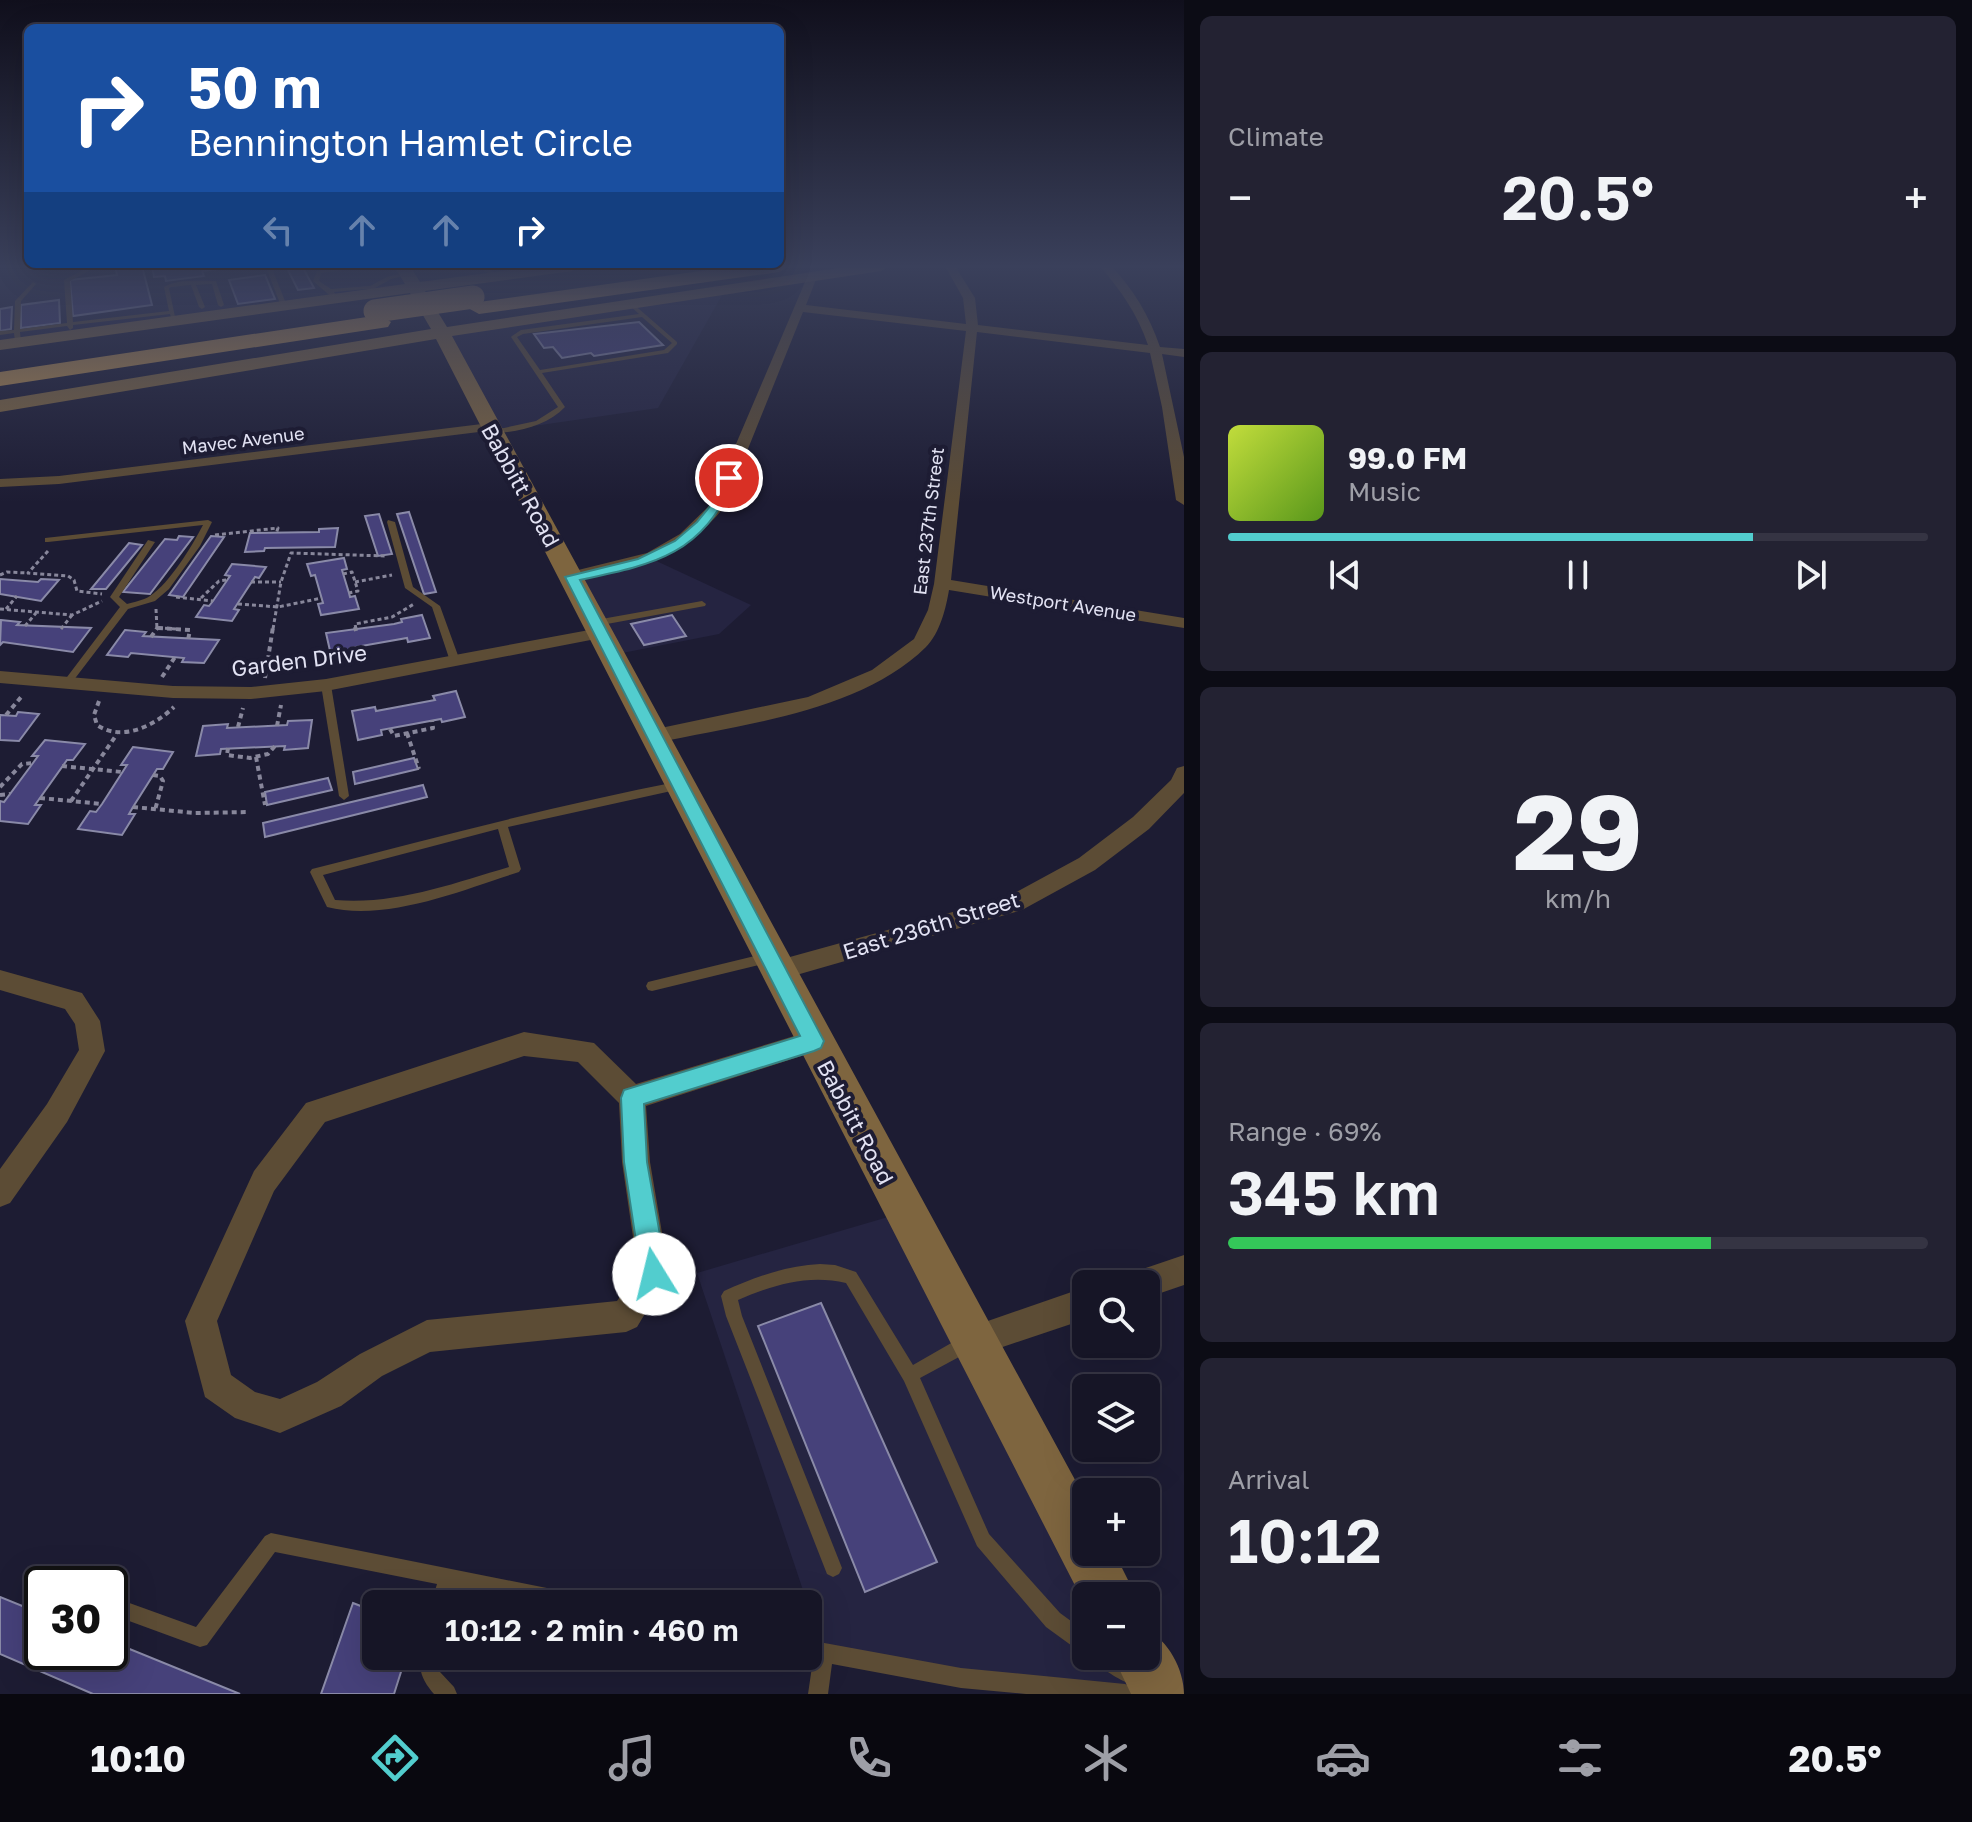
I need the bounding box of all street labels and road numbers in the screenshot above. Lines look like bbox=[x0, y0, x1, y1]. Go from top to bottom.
street label: Babbitt Road bbox=[476, 419, 566, 551]
street label: Mavec Avenue bbox=[180, 422, 306, 458]
street label: East 237th Street bbox=[908, 446, 948, 596]
street label: Westport Avenue bbox=[988, 581, 1138, 625]
street label: Garden Drive bbox=[230, 638, 368, 682]
street label: East 236th Street bbox=[839, 885, 1023, 965]
street label: Babbitt Road bbox=[812, 1055, 900, 1189]

